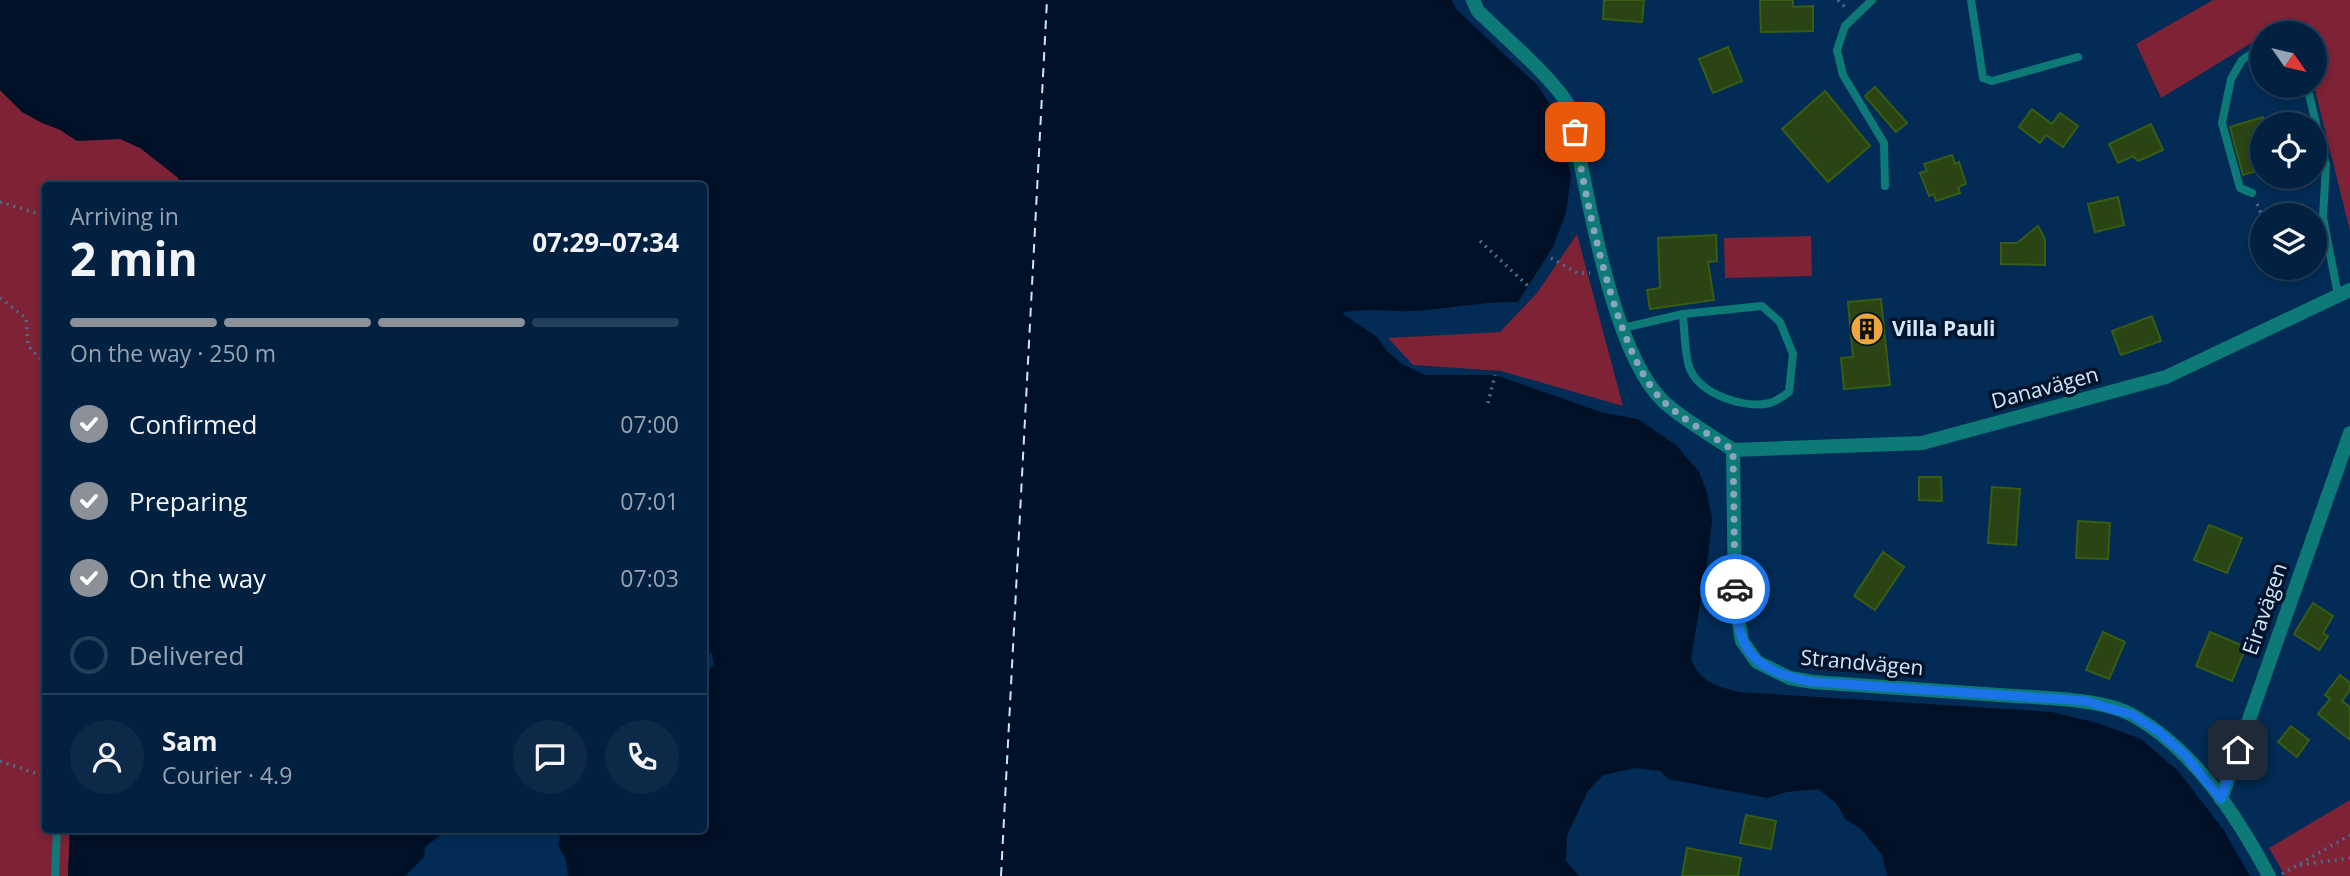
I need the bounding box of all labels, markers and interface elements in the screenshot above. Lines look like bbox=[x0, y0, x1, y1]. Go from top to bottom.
north arrow bbox=[2250, 21, 2328, 98]
map controls bbox=[2250, 21, 2327, 280]
pin bbox=[1545, 102, 1605, 162]
button: locate bbox=[2250, 112, 2327, 189]
icon: bag bbox=[1556, 113, 1594, 151]
text: Arriving in bbox=[70, 200, 179, 232]
button: layers bbox=[2250, 203, 2327, 280]
text: 07:29–07:34 bbox=[532, 224, 679, 260]
text: 2 min bbox=[70, 227, 198, 289]
building icon: Villa Pauli bbox=[1848, 310, 1886, 348]
place label: Villa Pauli bbox=[1892, 314, 1996, 342]
text: On the way · 250 m bbox=[70, 337, 276, 369]
street label: Danavägen bbox=[1988, 359, 2101, 415]
icon: check bbox=[70, 405, 108, 443]
text: Confirmed bbox=[129, 406, 257, 442]
text: 07:00 bbox=[620, 408, 679, 440]
icon: check bbox=[70, 482, 108, 520]
text: Preparing bbox=[129, 483, 247, 519]
text: 07:01 bbox=[620, 485, 679, 517]
courier bbox=[1700, 554, 1770, 624]
icon: check bbox=[70, 559, 108, 597]
street label: Eiravägen bbox=[2235, 559, 2293, 658]
text: On the way bbox=[129, 560, 266, 596]
text: 07:03 bbox=[620, 562, 679, 594]
icon: car bbox=[1716, 570, 1754, 608]
text: Delivered bbox=[129, 637, 244, 673]
street label: Strandvägen bbox=[1799, 643, 1925, 681]
button: person bbox=[70, 720, 144, 794]
button: chat bbox=[513, 720, 587, 794]
button: phone bbox=[605, 720, 679, 794]
pin bbox=[2208, 720, 2268, 780]
text: Sam bbox=[162, 723, 218, 759]
icon: home bbox=[2219, 731, 2257, 769]
text: Courier · 4.9 bbox=[162, 759, 292, 791]

